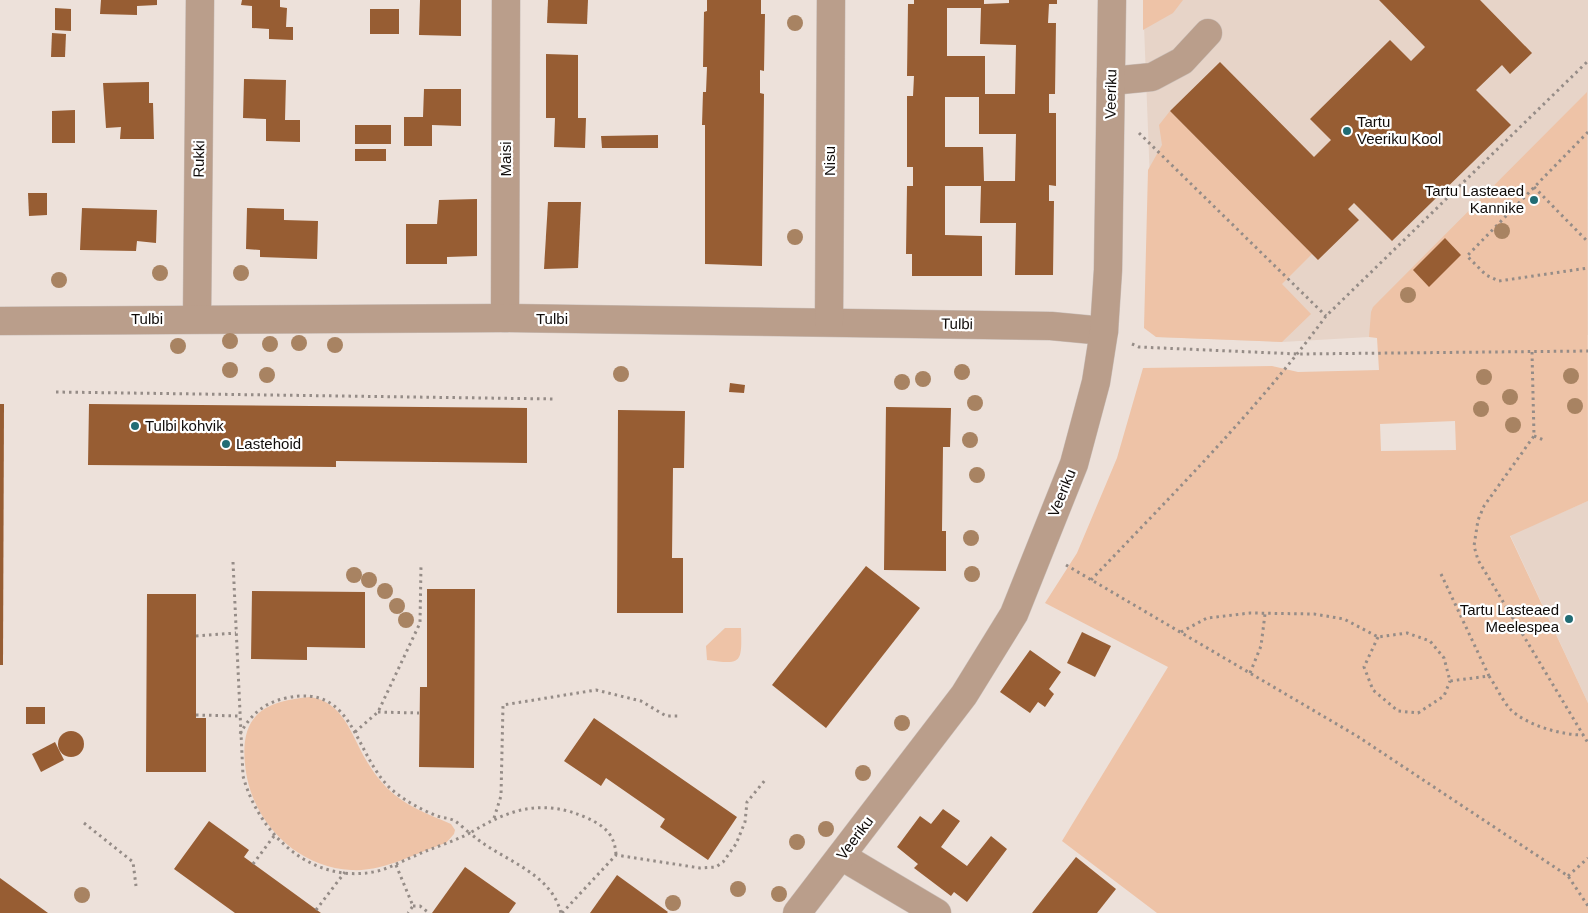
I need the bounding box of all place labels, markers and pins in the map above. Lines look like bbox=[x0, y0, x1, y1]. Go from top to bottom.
place label: Tartu Veeriku Kool bbox=[1357, 113, 1441, 147]
marker: Tartu Veeriku Kool bbox=[1341, 125, 1353, 137]
place label: Tartu Lasteaed Kannike bbox=[1425, 182, 1524, 216]
marker: Tartu Lasteaed Kannike bbox=[1528, 194, 1540, 206]
place label: Tulbi kohvik bbox=[145, 417, 224, 434]
marker: Tulbi kohvik bbox=[129, 420, 141, 432]
place label: Lastehoid bbox=[236, 435, 301, 452]
marker: Lastehoid bbox=[220, 438, 232, 450]
place label: Tartu Lasteaed Meelespea bbox=[1460, 601, 1560, 635]
marker: Tartu Lasteaed Meelespea bbox=[1563, 613, 1575, 625]

